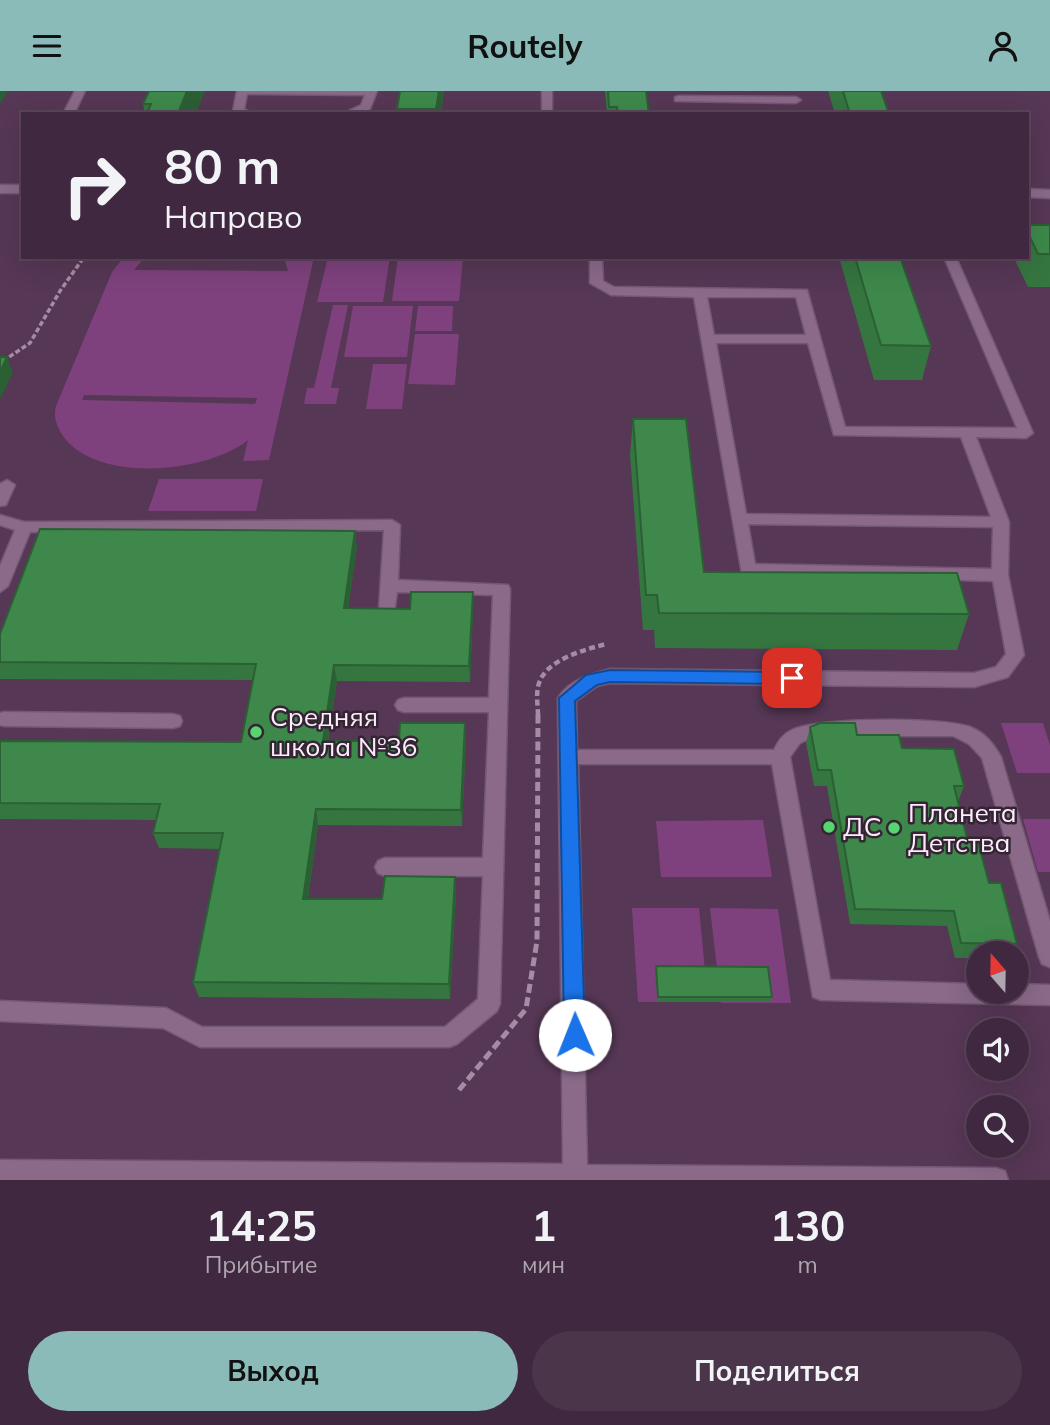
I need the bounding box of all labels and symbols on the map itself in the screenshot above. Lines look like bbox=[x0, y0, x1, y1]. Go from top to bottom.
pin bbox=[762, 648, 822, 708]
place label: Средняя школа №36 bbox=[270, 700, 417, 763]
marker: Средняя школа №36 bbox=[248, 724, 264, 740]
place label: Планета Детства bbox=[908, 796, 1017, 859]
place label: ДС bbox=[843, 810, 882, 843]
marker: ДС bbox=[821, 819, 837, 835]
marker: Планета Детства bbox=[886, 820, 902, 836]
north arrow bbox=[966, 941, 1029, 1005]
position arrow bbox=[538, 998, 612, 1072]

